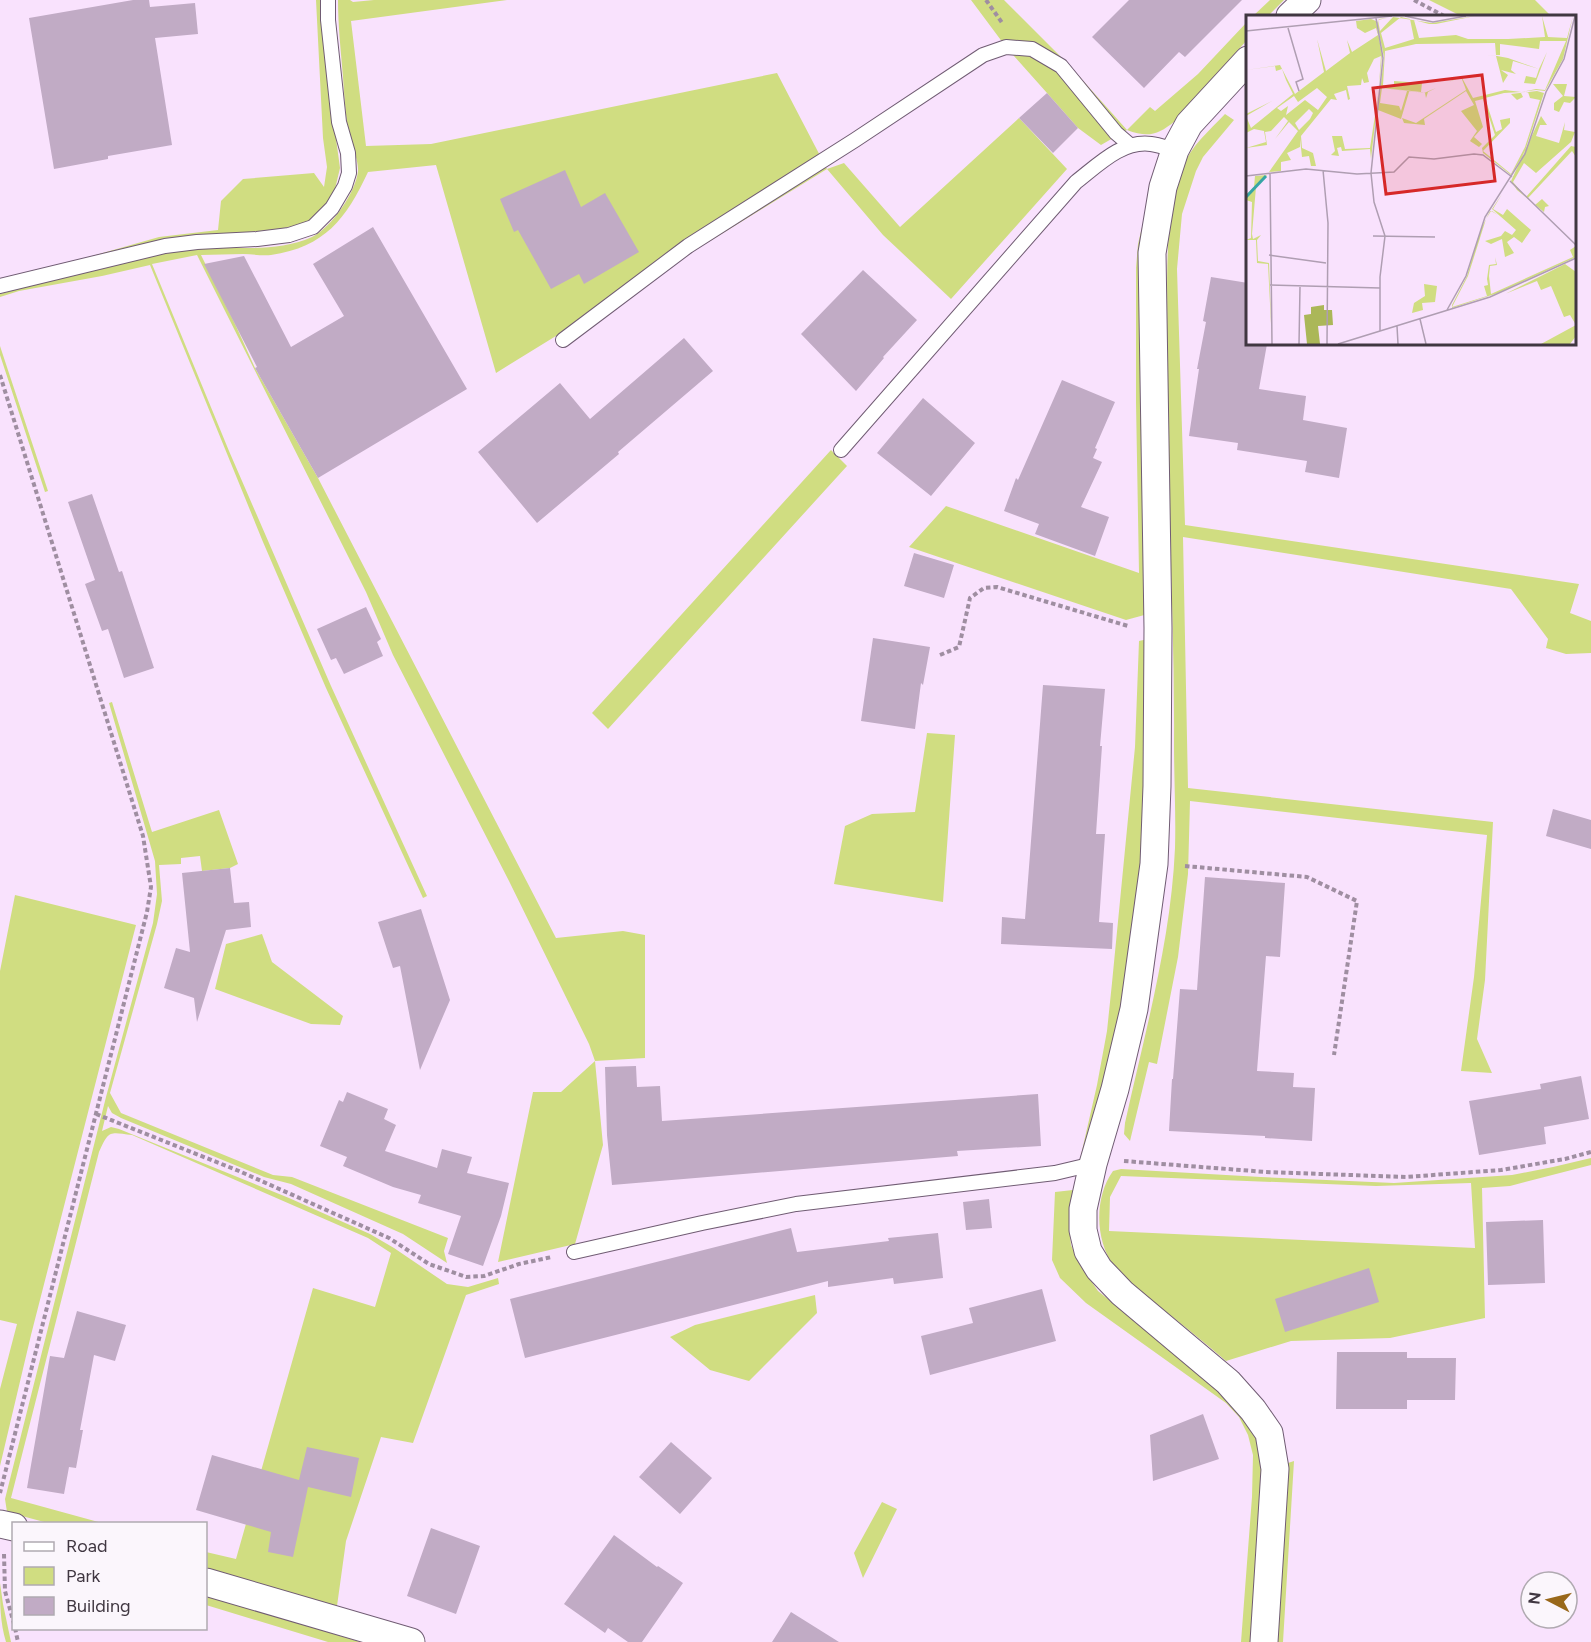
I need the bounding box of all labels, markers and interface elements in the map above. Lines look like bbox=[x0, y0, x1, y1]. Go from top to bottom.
inset map bbox=[1246, 15, 1576, 345]
legend bbox=[12, 1522, 207, 1630]
text: Road bbox=[66, 1535, 107, 1557]
text: Park bbox=[66, 1565, 101, 1587]
north arrow bbox=[1519, 1570, 1579, 1630]
text: N bbox=[1524, 1591, 1545, 1606]
text: Building bbox=[66, 1595, 131, 1617]

